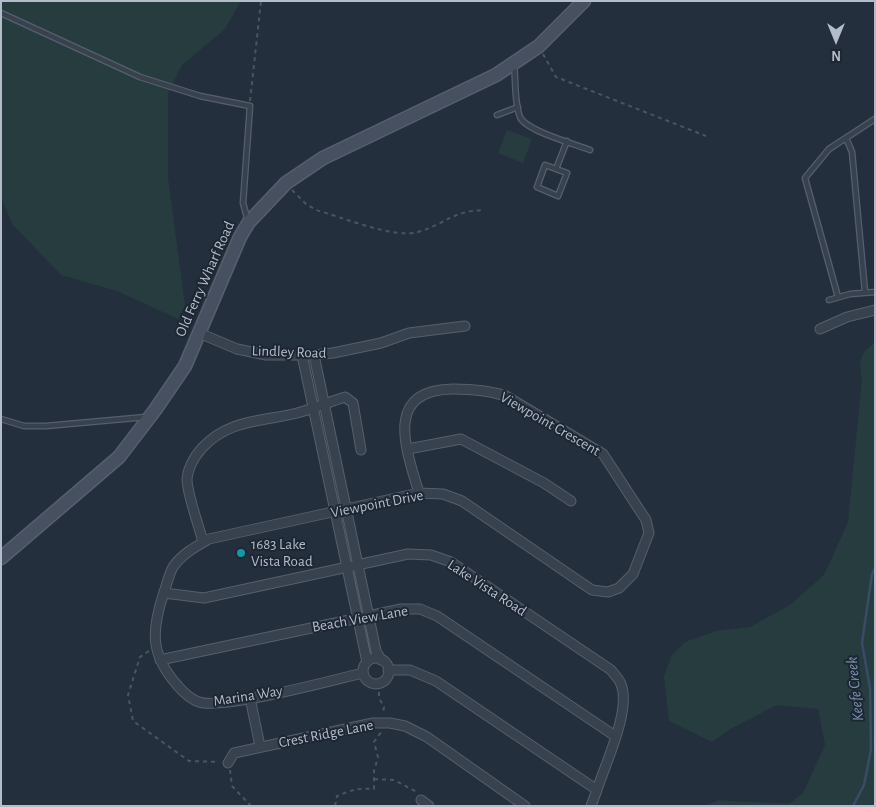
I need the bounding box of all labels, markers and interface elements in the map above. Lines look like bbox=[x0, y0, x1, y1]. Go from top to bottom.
north arrow bbox=[811, 15, 861, 65]
text: N bbox=[831, 48, 841, 62]
street label: Old Ferry Wharf Road bbox=[171, 218, 239, 340]
street label: Lindley Road bbox=[251, 342, 327, 362]
street label: Viewpoint Crescent bbox=[497, 388, 603, 460]
street label: Viewpoint Drive bbox=[329, 486, 425, 522]
place label: 1683 Lake Vista Road bbox=[251, 535, 313, 570]
marker: 1683 Lake Vista Road bbox=[235, 547, 247, 559]
street label: Lake Vista Road bbox=[444, 556, 530, 620]
street label: Beach View Lane bbox=[311, 602, 409, 636]
water label: Keefe Creek bbox=[842, 656, 868, 722]
street label: Marina Way bbox=[212, 682, 284, 710]
street label: Crest Ridge Lane bbox=[277, 716, 375, 752]

